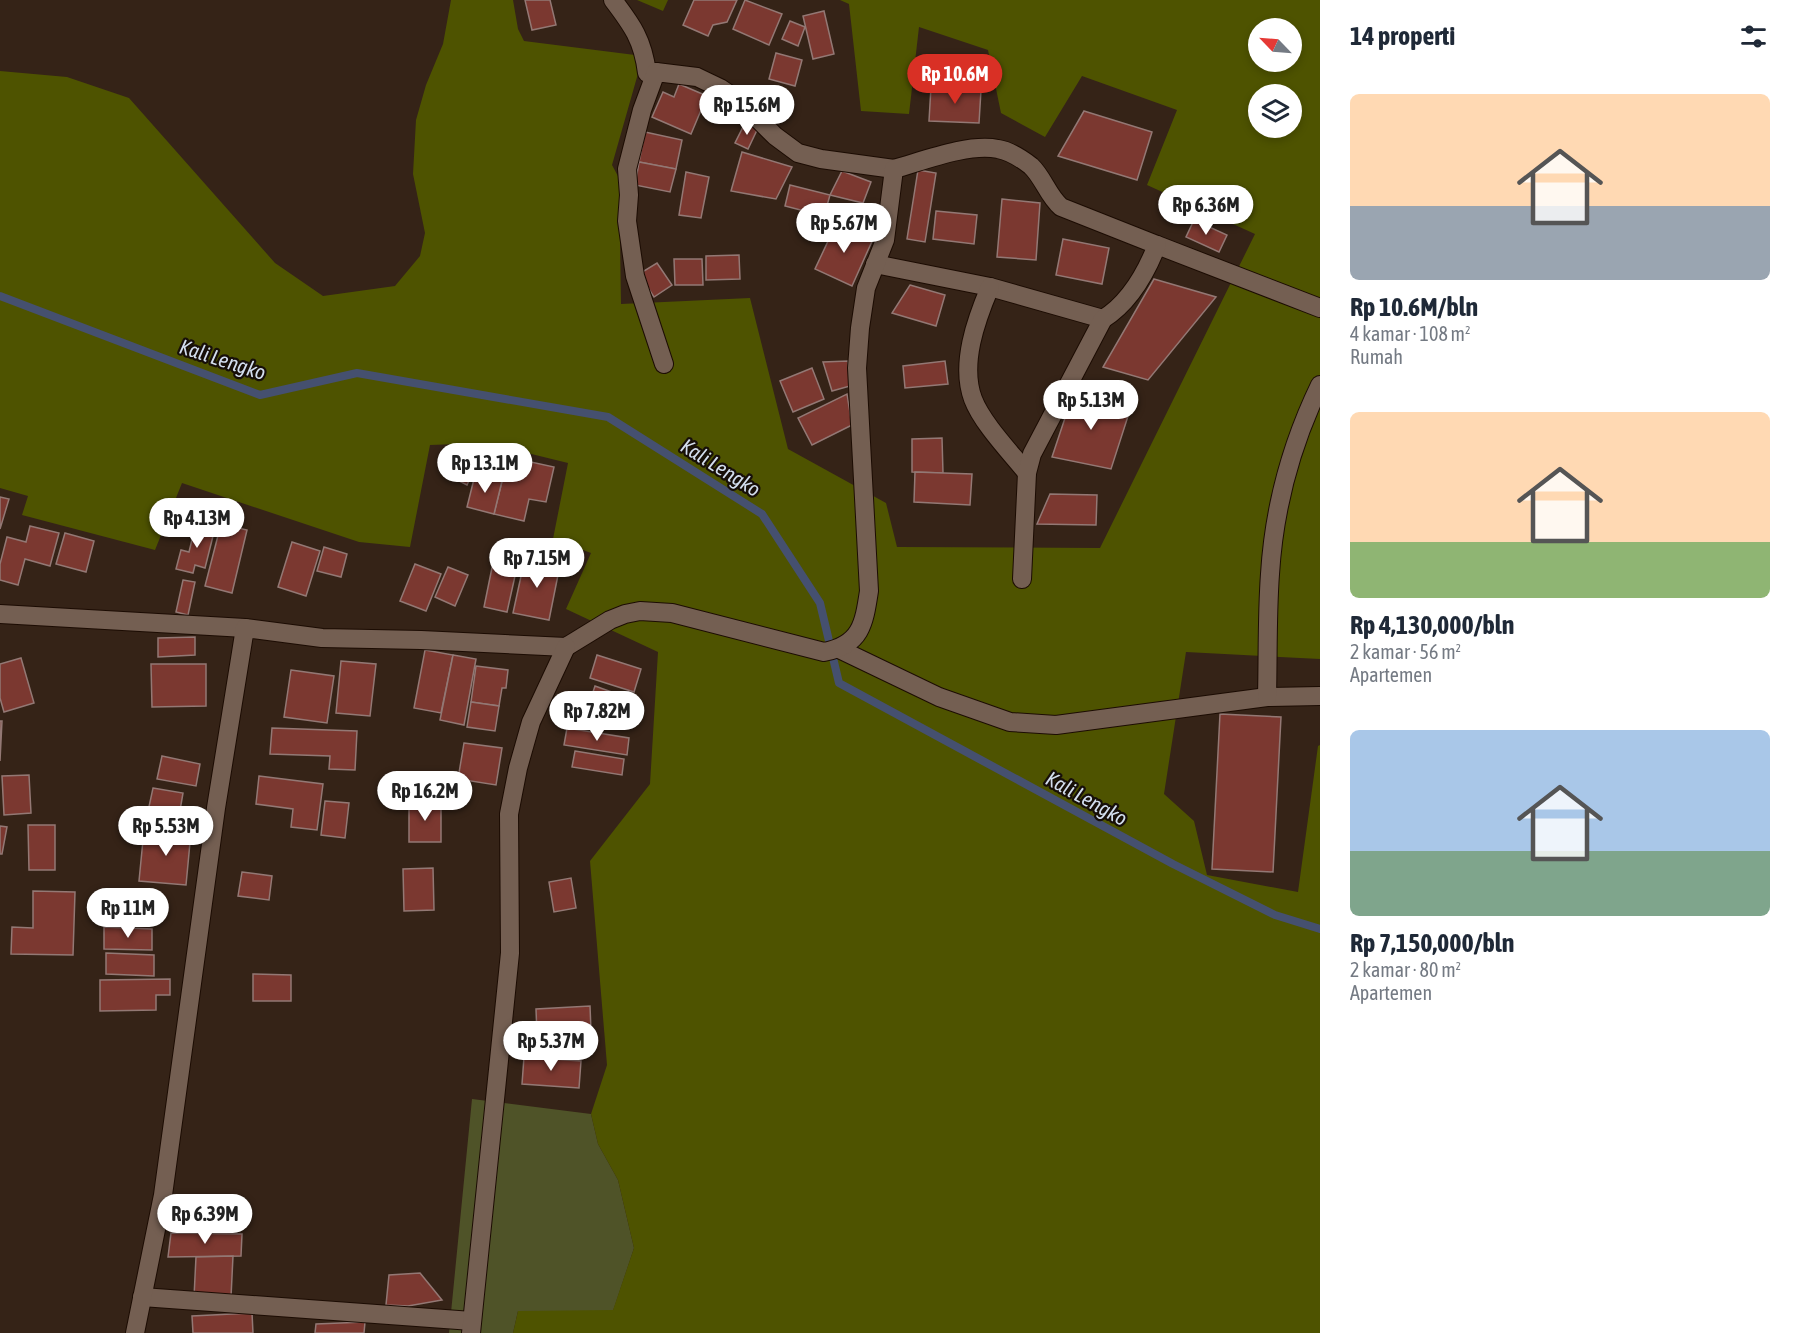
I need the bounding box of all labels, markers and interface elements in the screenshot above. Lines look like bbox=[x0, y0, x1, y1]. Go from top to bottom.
north arrow bbox=[1248, 18, 1302, 72]
map controls bbox=[1248, 18, 1302, 138]
icon: filters bbox=[1737, 20, 1770, 53]
text: 14 properti bbox=[1350, 21, 1455, 51]
pin: Rp 10.6M bbox=[893, 54, 1017, 105]
text: Rp 10.6M bbox=[921, 62, 989, 85]
button: layers bbox=[1248, 84, 1302, 138]
pin: Rp 15.6M bbox=[685, 85, 809, 136]
text: Rp 15.6M bbox=[713, 93, 781, 116]
icon: home bbox=[1506, 133, 1614, 241]
pin: Rp 6.36M bbox=[1144, 185, 1268, 236]
text: Rp 6.36M bbox=[1172, 193, 1240, 216]
pin: Rp 5.67M bbox=[782, 203, 906, 254]
text: Rp 5.67M bbox=[810, 211, 878, 234]
text: Rp 10.6M/bln bbox=[1350, 292, 1478, 322]
text: 4 kamar · 108 m² bbox=[1350, 322, 1471, 345]
water label: Kali Lengko bbox=[177, 334, 269, 384]
text: Rumah bbox=[1350, 345, 1403, 368]
pin: Rp 5.13M bbox=[1029, 380, 1153, 431]
text: Rp 5.13M bbox=[1057, 388, 1125, 411]
water label: Kali Lengko bbox=[677, 433, 765, 501]
pin: Rp 13.1M bbox=[423, 443, 547, 494]
text: Rp 13.1M bbox=[451, 451, 519, 474]
icon: home bbox=[1506, 451, 1614, 559]
pin: Rp 4.13M bbox=[135, 498, 259, 549]
text: Rp 4.13M bbox=[163, 506, 231, 529]
pin: Rp 7.15M bbox=[475, 538, 599, 589]
text: Rp 7.15M bbox=[503, 546, 571, 569]
text: Rp 4,130,000/bln bbox=[1350, 610, 1514, 640]
text: 2 kamar · 56 m² bbox=[1350, 640, 1461, 663]
text: Apartemen bbox=[1350, 663, 1432, 686]
pin: Rp 7.82M bbox=[535, 691, 659, 742]
text: Rp 7.82M bbox=[563, 699, 631, 722]
water label: Kali Lengko bbox=[1042, 766, 1132, 830]
icon: home bbox=[1506, 769, 1614, 877]
pin: Rp 16.2M bbox=[363, 771, 487, 822]
text: Rp 16.2M bbox=[391, 779, 459, 802]
pin: Rp 5.53M bbox=[104, 806, 228, 857]
text: Rp 5.53M bbox=[132, 814, 200, 837]
pin: Rp 11M bbox=[79, 888, 177, 939]
text: Rp 11M bbox=[101, 896, 155, 919]
text: Rp 7,150,000/bln bbox=[1350, 928, 1514, 958]
text: 2 kamar · 80 m² bbox=[1350, 958, 1461, 981]
text: Apartemen bbox=[1350, 981, 1432, 1004]
pin: Rp 5.37M bbox=[489, 1021, 613, 1072]
text: Rp 5.37M bbox=[517, 1029, 585, 1052]
pin: Rp 6.39M bbox=[143, 1194, 267, 1245]
text: Rp 6.39M bbox=[171, 1202, 239, 1225]

